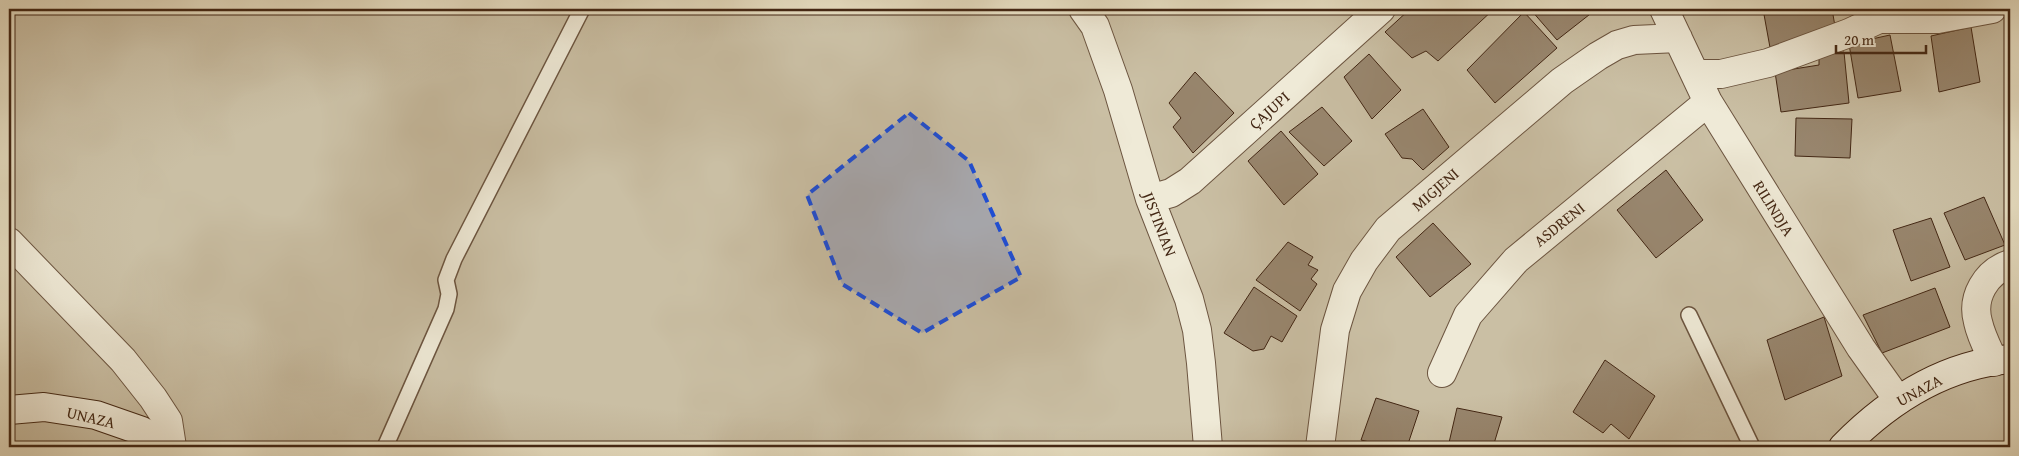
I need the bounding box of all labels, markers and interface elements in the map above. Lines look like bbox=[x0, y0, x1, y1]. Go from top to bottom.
scale bar bbox=[1836, 22, 1926, 54]
text: 20 m bbox=[1844, 29, 1875, 50]
street label: ÇAJUPI bbox=[1243, 85, 1295, 135]
street label: MIGJENI bbox=[1406, 162, 1464, 216]
street label: RILINDJA bbox=[1747, 175, 1801, 241]
street label: JISTINIAN bbox=[1136, 186, 1183, 260]
street label: ASDRENI bbox=[1528, 196, 1590, 252]
street label: UNAZA bbox=[1892, 368, 1946, 412]
street label: UNAZA bbox=[64, 400, 118, 434]

